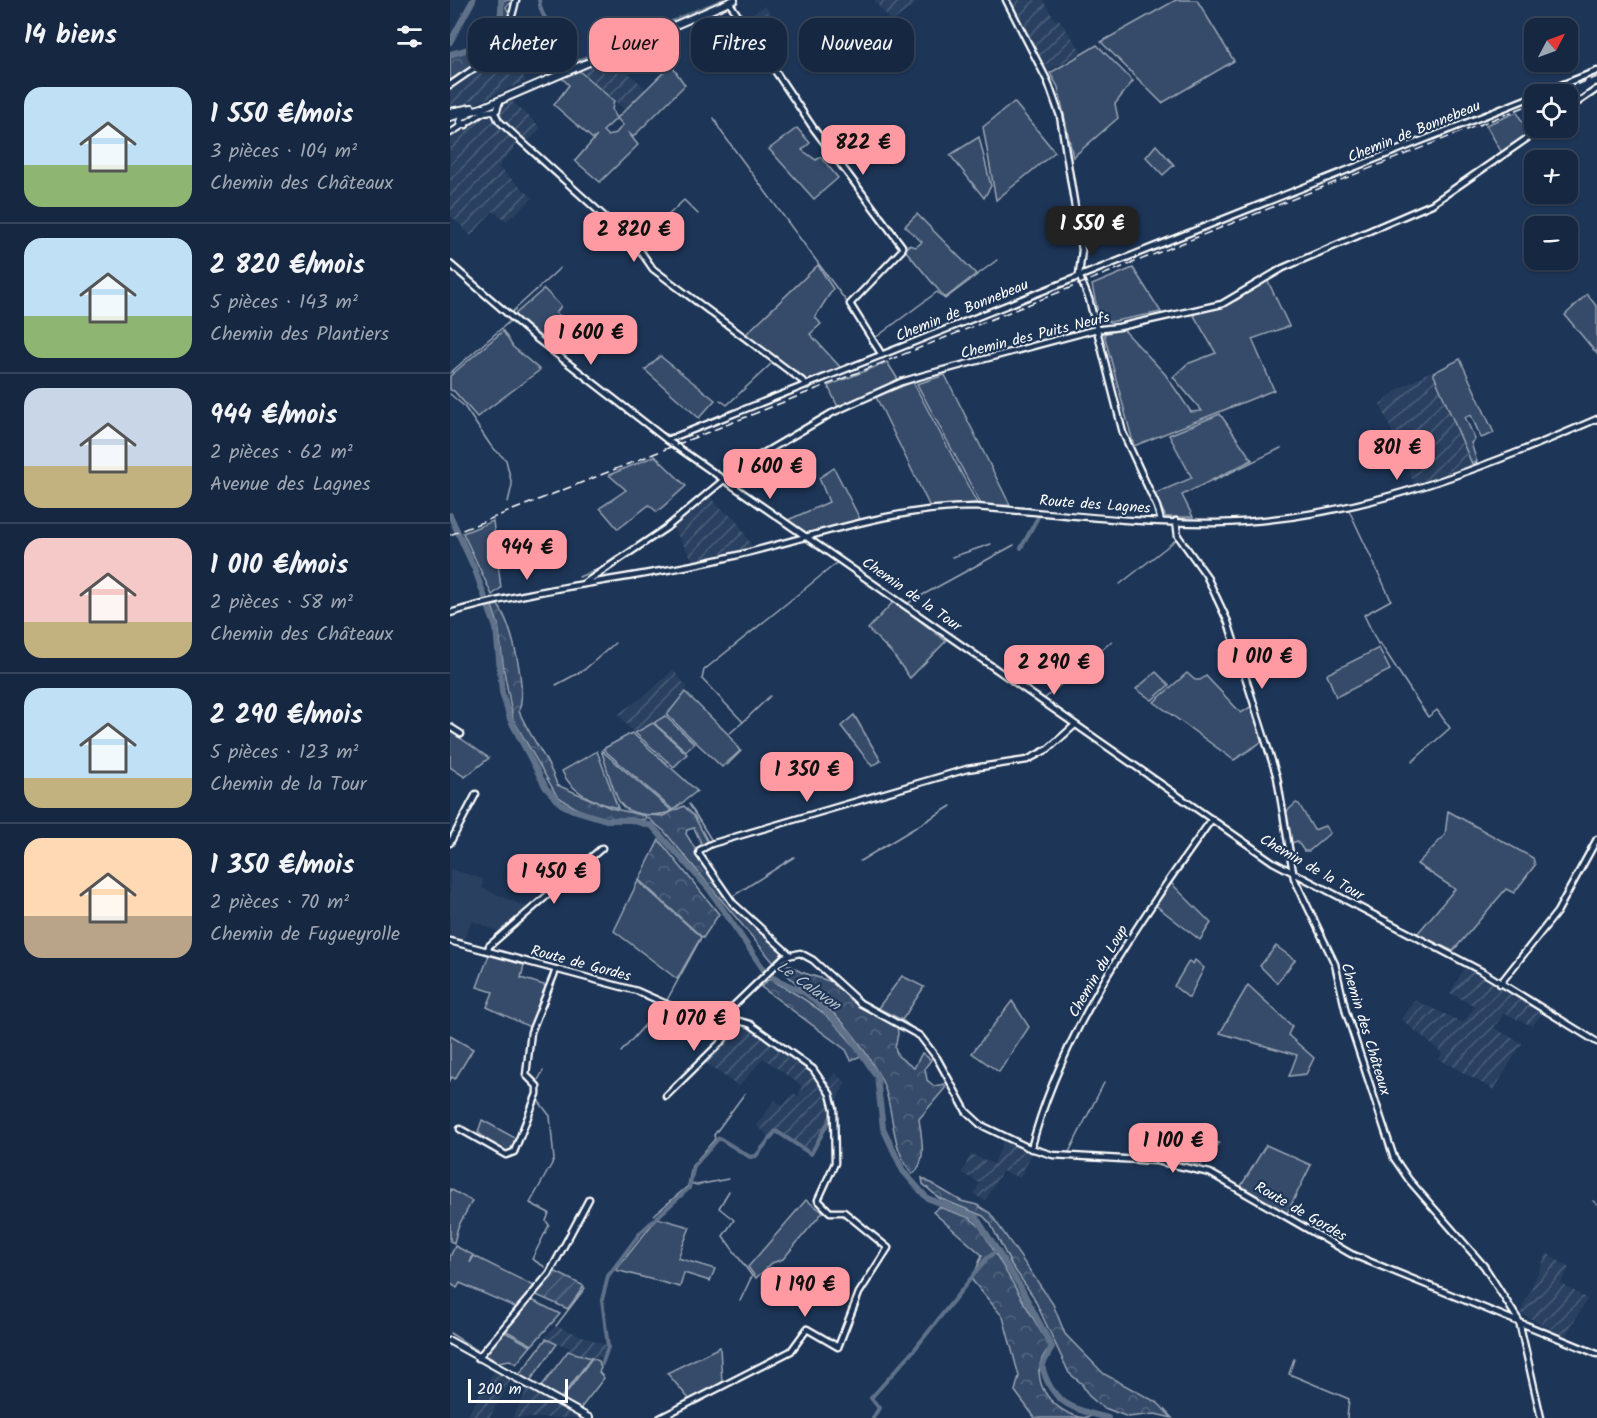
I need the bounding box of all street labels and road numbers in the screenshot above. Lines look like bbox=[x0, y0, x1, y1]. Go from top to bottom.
street label: Chemin de Bonnebeau bbox=[1344, 94, 1484, 170]
street label: Chemin de Bonnebeau bbox=[892, 273, 1032, 349]
street label: Chemin des Puits Neufs bbox=[958, 306, 1113, 366]
street label: Route des Lagnes bbox=[1038, 489, 1152, 521]
street label: Chemin de la Tour bbox=[857, 551, 967, 639]
street label: Chemin de la Tour bbox=[1255, 828, 1369, 908]
street label: Chemin du Loup bbox=[1063, 921, 1135, 1022]
street label: Route de Gordes bbox=[528, 939, 634, 989]
street label: Chemin des Châteaux bbox=[1334, 960, 1397, 1099]
street label: Route de Gordes bbox=[1250, 1176, 1352, 1248]

